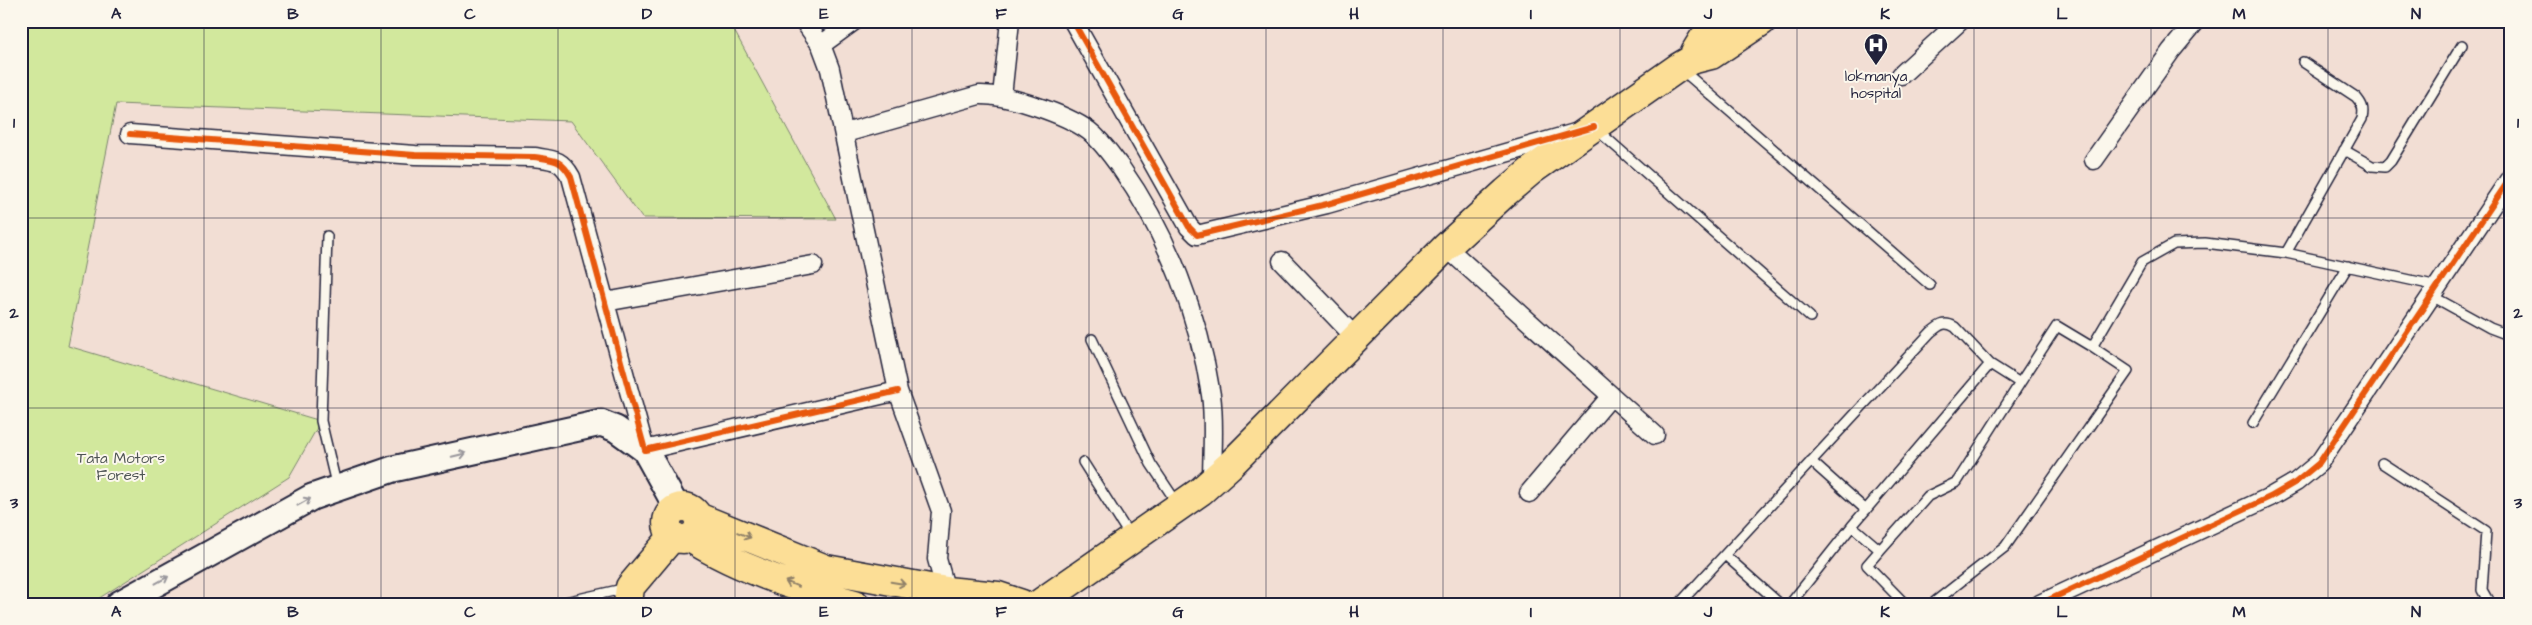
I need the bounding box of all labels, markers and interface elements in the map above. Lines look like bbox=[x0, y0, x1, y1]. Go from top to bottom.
text: A bbox=[111, 3, 122, 25]
text: B bbox=[287, 3, 299, 25]
text: C bbox=[464, 3, 476, 25]
text: D bbox=[642, 3, 653, 25]
text: E bbox=[819, 3, 829, 25]
text: F bbox=[995, 3, 1007, 25]
text: G bbox=[1172, 3, 1184, 25]
text: H bbox=[1349, 3, 1359, 25]
text: I bbox=[1530, 3, 1532, 25]
text: J bbox=[1703, 3, 1713, 25]
text: K bbox=[1880, 3, 1890, 25]
text: L bbox=[2056, 3, 2068, 25]
text: M bbox=[2232, 3, 2246, 25]
text: N bbox=[2411, 3, 2421, 25]
hospital icon: lokmanya hospital bbox=[1863, 32, 1889, 66]
place label: lokmanya hospital bbox=[1845, 66, 1908, 104]
text: 1 bbox=[13, 112, 16, 134]
text: 1 bbox=[2517, 112, 2520, 134]
text: 2 bbox=[8, 302, 19, 324]
text: 2 bbox=[2512, 302, 2523, 324]
park label: Tata Motors Forest bbox=[77, 448, 165, 486]
one-way arrow bbox=[451, 450, 467, 459]
text: 3 bbox=[9, 492, 19, 514]
text: 3 bbox=[2513, 492, 2523, 514]
one-way arrow bbox=[297, 496, 311, 506]
one-way arrow bbox=[735, 531, 751, 540]
one-way arrow bbox=[154, 575, 169, 584]
one-way arrow bbox=[785, 579, 800, 588]
one-way arrow bbox=[890, 579, 906, 589]
text: A bbox=[111, 601, 122, 623]
text: B bbox=[287, 601, 299, 623]
text: C bbox=[464, 601, 476, 623]
text: D bbox=[642, 601, 653, 623]
text: E bbox=[819, 601, 829, 623]
text: F bbox=[995, 601, 1007, 623]
text: G bbox=[1172, 601, 1184, 623]
text: H bbox=[1349, 601, 1359, 623]
text: I bbox=[1530, 601, 1532, 623]
text: J bbox=[1703, 601, 1713, 623]
text: K bbox=[1880, 601, 1890, 623]
text: L bbox=[2056, 601, 2068, 623]
text: M bbox=[2232, 601, 2246, 623]
text: N bbox=[2411, 601, 2421, 623]

